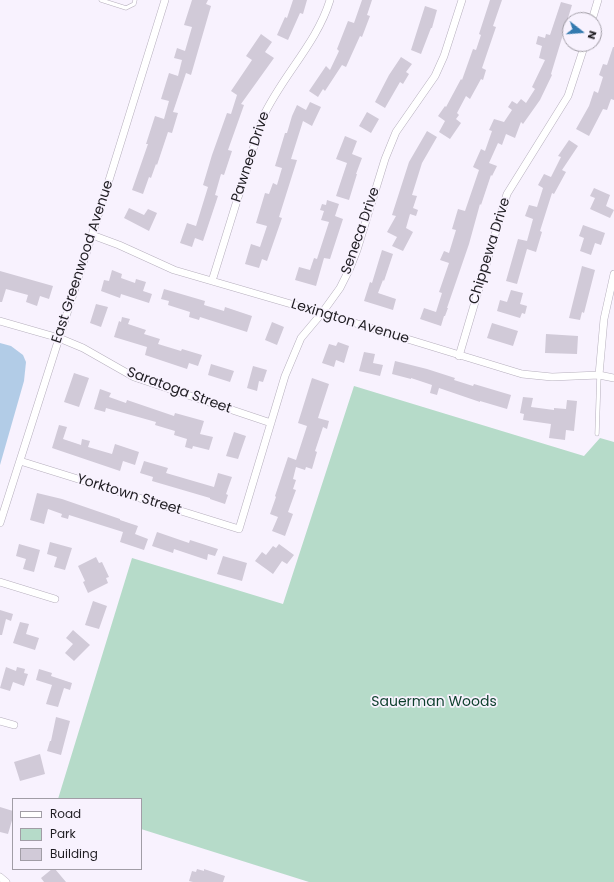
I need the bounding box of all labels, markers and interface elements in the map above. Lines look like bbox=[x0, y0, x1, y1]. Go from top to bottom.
north arrow bbox=[562, 12, 602, 52]
text: N bbox=[584, 29, 601, 42]
street label: Pawnee Drive bbox=[228, 110, 274, 204]
street label: East Greenwood Avenue bbox=[49, 178, 117, 346]
street label: Seneca Drive bbox=[338, 185, 384, 277]
street label: Chippewa Drive bbox=[466, 196, 514, 306]
street label: Lexington Avenue bbox=[289, 296, 411, 348]
street label: Saratoga Street bbox=[124, 364, 234, 418]
street label: Yorktown Street bbox=[75, 471, 183, 519]
park label: Sauerman Woods bbox=[371, 694, 497, 710]
legend bbox=[12, 798, 142, 870]
text: Road bbox=[50, 805, 81, 822]
text: Park bbox=[50, 825, 76, 842]
text: Building bbox=[50, 845, 98, 862]

